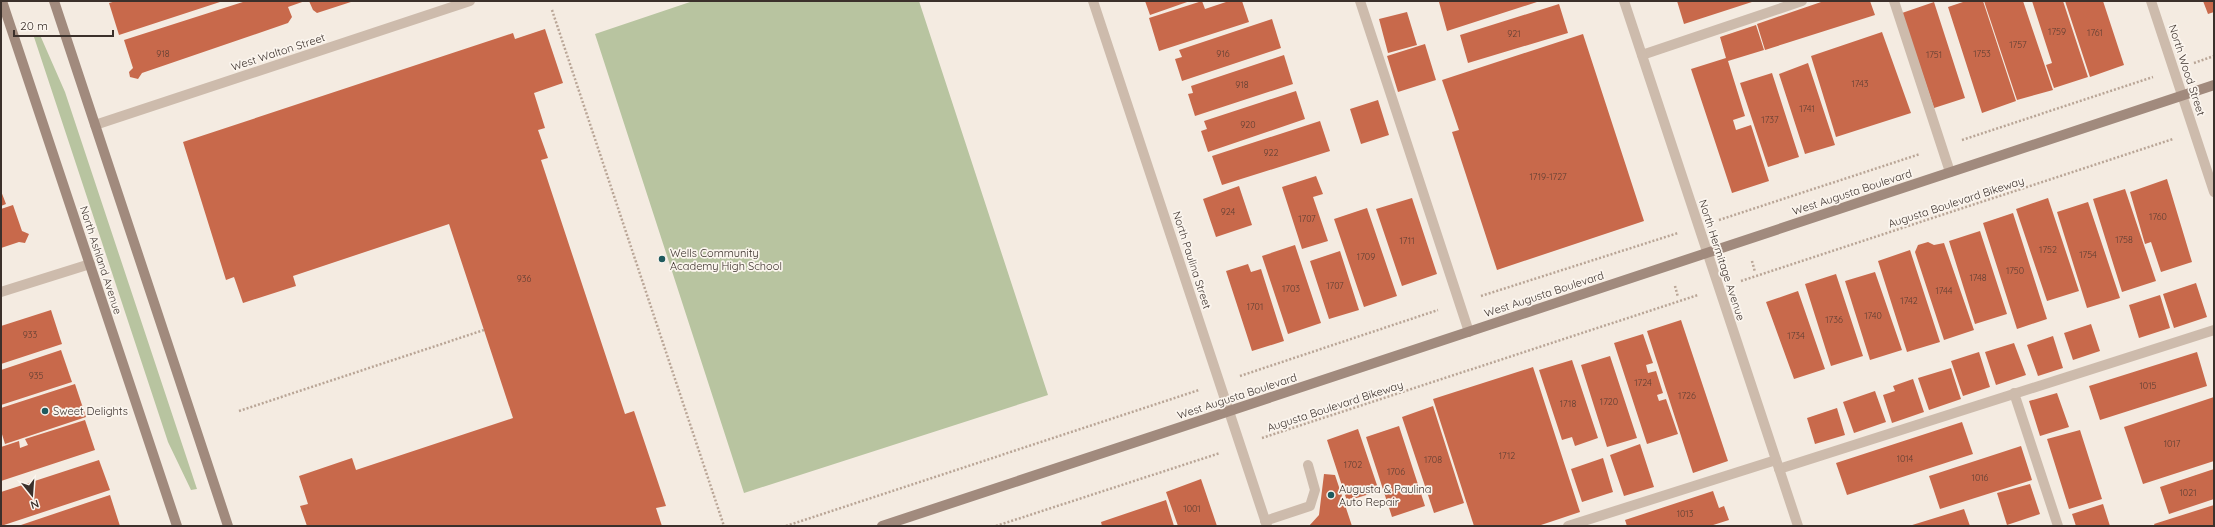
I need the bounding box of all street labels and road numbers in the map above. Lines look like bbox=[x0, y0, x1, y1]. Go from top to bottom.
street label: North Wood Street bbox=[2166, 22, 2208, 118]
street label: West Walton Street bbox=[229, 30, 327, 74]
street label: West Augusta Boulevard bbox=[1790, 166, 1914, 218]
street label: Augusta Boulevard Bikeway bbox=[1886, 173, 2026, 231]
street label: North Hermitage Avenue bbox=[1696, 198, 1748, 322]
street label: North Ashland Avenue bbox=[77, 204, 125, 316]
street label: North Paulina Street bbox=[1170, 209, 1215, 311]
street label: West Augusta Boulevard bbox=[1482, 268, 1606, 320]
street label: West Augusta Boulevard bbox=[1175, 370, 1299, 422]
street label: Augusta Boulevard Bikeway bbox=[1265, 377, 1405, 435]

